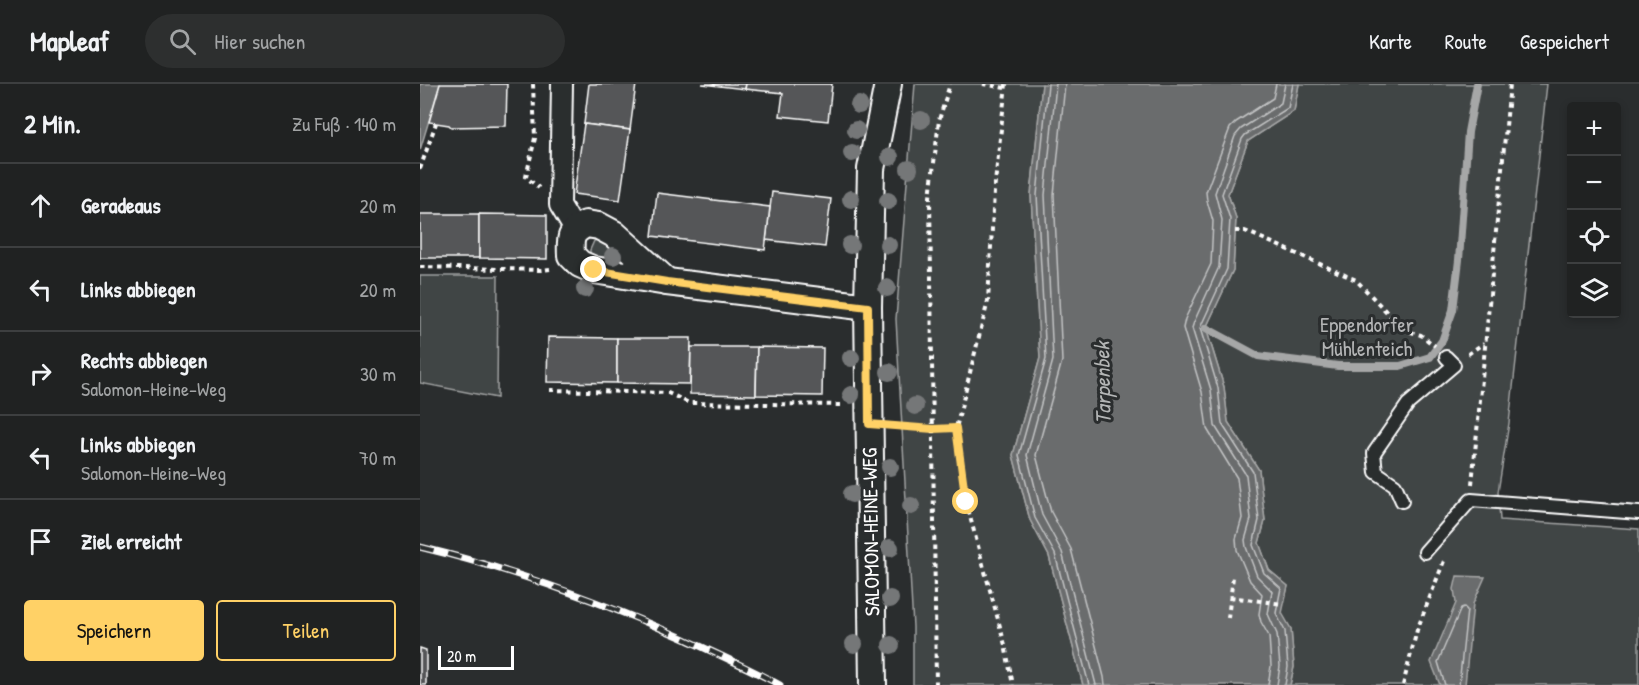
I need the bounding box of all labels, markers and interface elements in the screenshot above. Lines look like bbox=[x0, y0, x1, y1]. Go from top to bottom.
search box bbox=[145, 14, 565, 68]
text: Mapleaf bbox=[30, 22, 109, 60]
icon: search bbox=[166, 25, 199, 58]
text: Hier suchen bbox=[214, 26, 306, 56]
text: Karte bbox=[1369, 27, 1412, 56]
text: Route bbox=[1445, 27, 1487, 56]
text: Gespeichert bbox=[1520, 27, 1609, 56]
map controls bbox=[1567, 102, 1621, 318]
button: + bbox=[1567, 102, 1621, 156]
text: 2 Min. bbox=[24, 106, 81, 141]
text: Zu Fuß · 140 m bbox=[292, 110, 396, 137]
button: − bbox=[1567, 156, 1621, 210]
icon: ahead bbox=[24, 189, 57, 222]
text: Geradeaus bbox=[81, 190, 161, 220]
text: 20 m bbox=[359, 192, 396, 219]
button: locate bbox=[1567, 210, 1621, 264]
route end bbox=[580, 256, 606, 282]
button: layers bbox=[1567, 264, 1621, 318]
icon: left bbox=[24, 273, 57, 306]
text: Links abbiegen bbox=[81, 274, 196, 304]
text: 20 m bbox=[359, 276, 396, 303]
park label: Eppendorfer Mühlenteich bbox=[1320, 310, 1414, 363]
water label: Tarpenbek bbox=[1086, 340, 1118, 424]
text: Rechts abbiegen bbox=[81, 345, 208, 375]
icon: right bbox=[24, 357, 57, 390]
text: 30 m bbox=[360, 360, 396, 387]
text: Salomon-Heine-Weg bbox=[81, 375, 226, 402]
text: Links abbiegen bbox=[81, 429, 196, 459]
icon: left bbox=[24, 441, 57, 474]
text: 70 m bbox=[359, 444, 396, 471]
street label: SALOMON-HEINE-WEG bbox=[855, 448, 886, 616]
text: Salomon-Heine-Weg bbox=[81, 459, 226, 486]
route start bbox=[952, 488, 978, 514]
icon: arrive bbox=[24, 525, 57, 558]
text: Ziel erreicht bbox=[81, 526, 181, 556]
button: Speichern bbox=[24, 600, 204, 661]
button: Teilen bbox=[216, 600, 396, 661]
scale bar bbox=[438, 643, 514, 670]
text: 20 m bbox=[447, 645, 476, 667]

